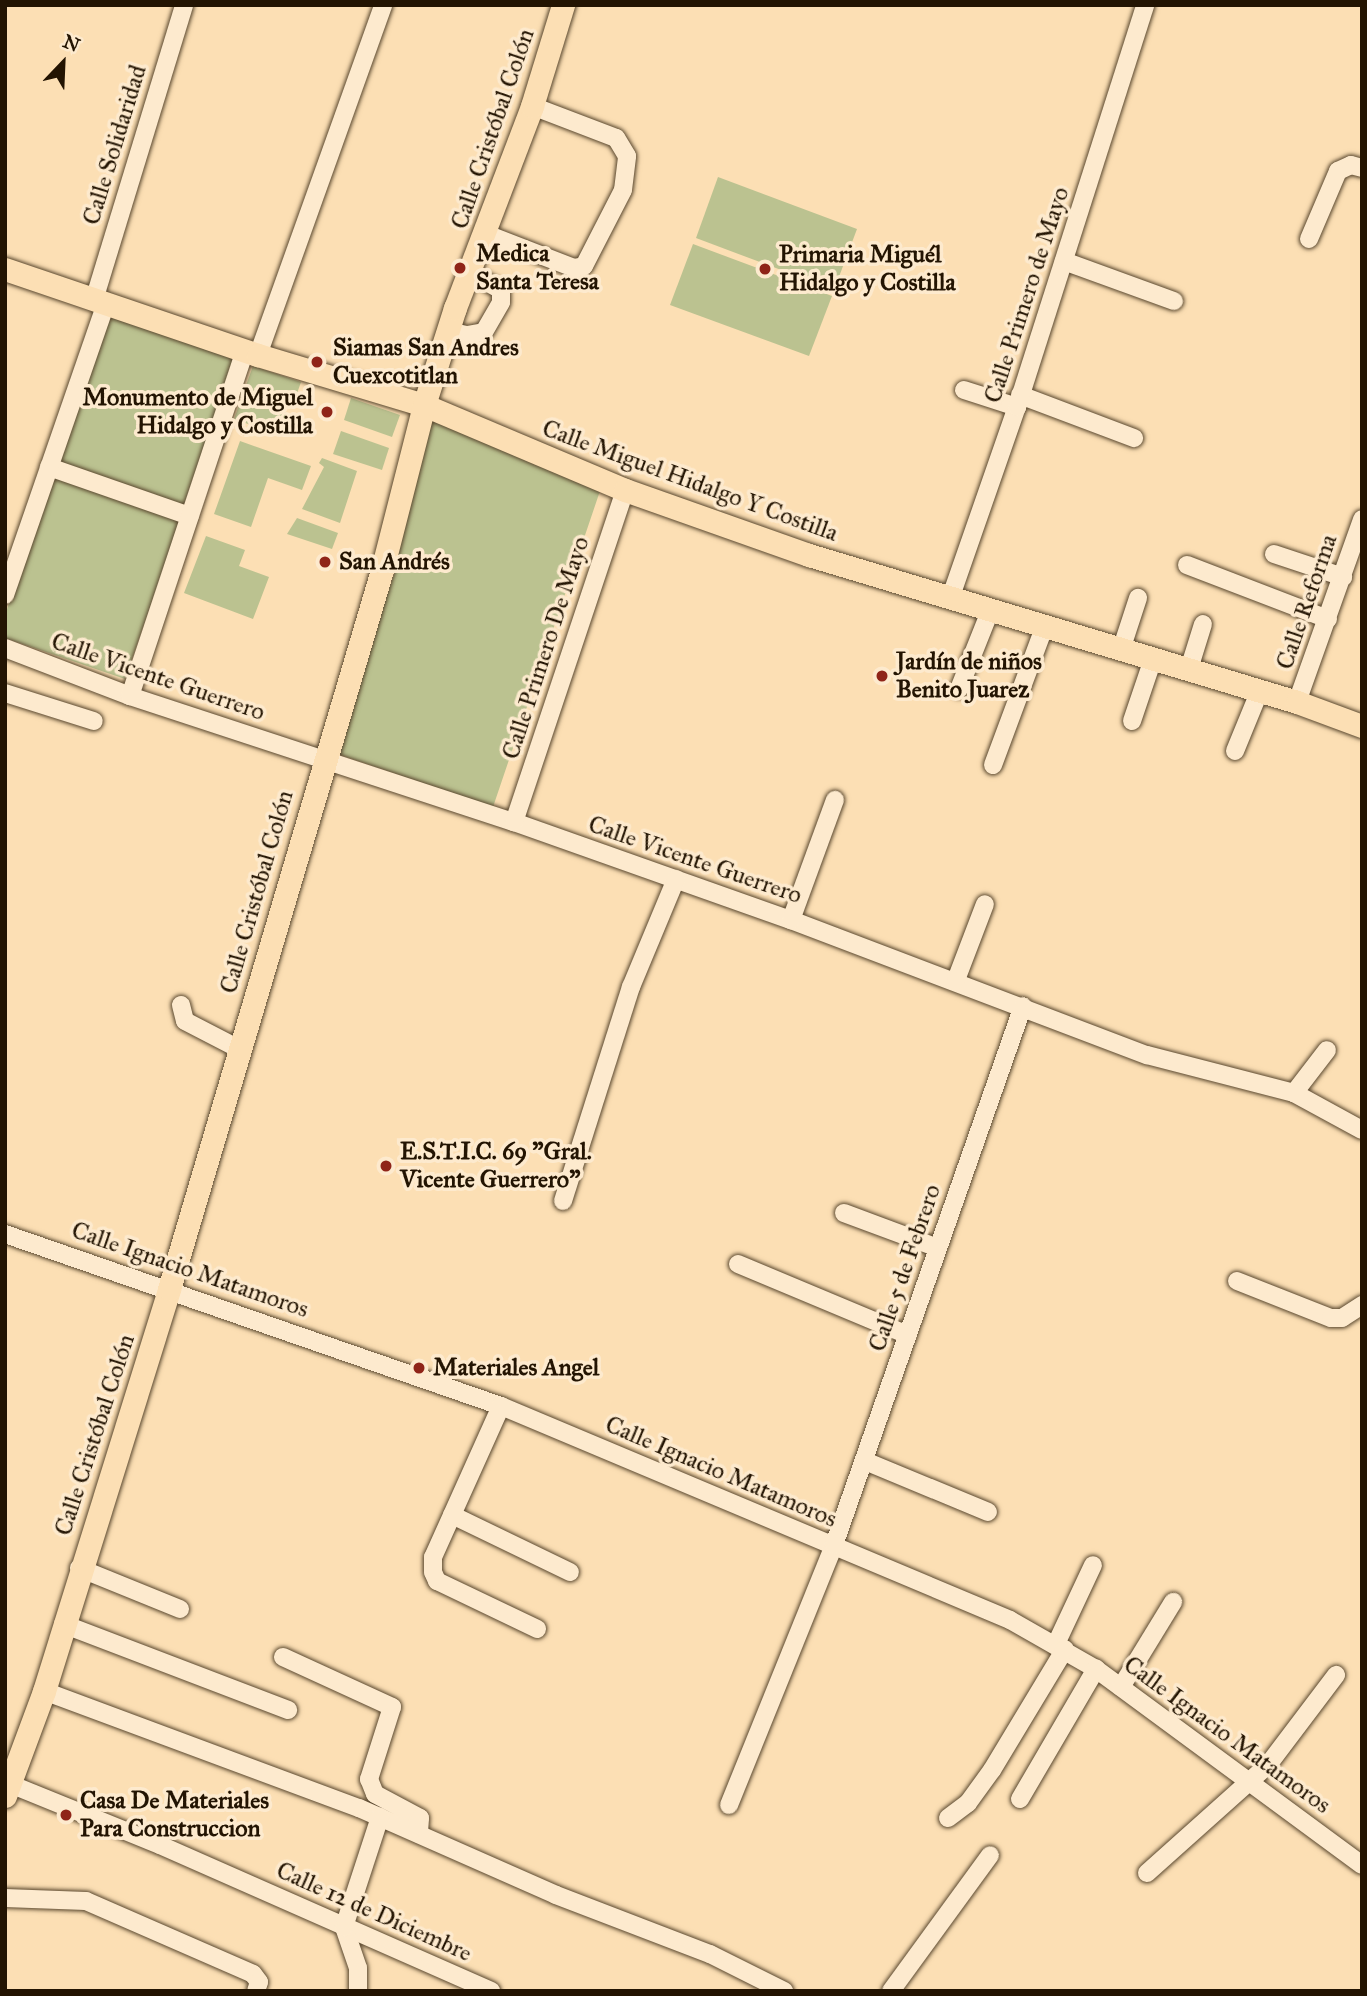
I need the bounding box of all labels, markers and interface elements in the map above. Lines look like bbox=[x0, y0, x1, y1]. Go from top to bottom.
street label: Calle Cristóbal Colón bbox=[445, 25, 541, 233]
north arrow bbox=[28, 28, 98, 98]
text: N bbox=[59, 29, 83, 57]
street label: Calle Solidaridad bbox=[77, 62, 153, 228]
street label: Calle Primero de Mayo bbox=[978, 183, 1076, 407]
place label: Medica Santa Teresa bbox=[476, 240, 599, 296]
place label: Primaria Miguél Hidalgo y Costilla bbox=[779, 241, 956, 297]
marker: Medica Santa Teresa bbox=[450, 258, 470, 278]
marker: Primaria Miguél Hidalgo y Costilla bbox=[757, 261, 773, 277]
place label: Siamas San Andres Cuexcotitlan bbox=[333, 334, 519, 390]
marker: Siamas San Andres Cuexcotitlan bbox=[307, 352, 327, 372]
place label: Monumento de Miguel Hidalgo y Costilla bbox=[82, 384, 313, 440]
marker: Monumento de Miguel Hidalgo y Costilla bbox=[319, 404, 335, 420]
street label: Calle Miguel Hidalgo Y Costilla bbox=[538, 414, 842, 548]
street label: Calle Reforma bbox=[1270, 531, 1344, 673]
street label: Calle Primero De Mayo bbox=[496, 533, 596, 763]
place label: San Andrés bbox=[339, 548, 450, 576]
marker: San Andrés bbox=[317, 554, 333, 570]
street label: Calle Vicente Guerrero bbox=[48, 627, 268, 727]
place label: Jardín de niños Benito Juarez bbox=[896, 648, 1042, 704]
marker: Jardín de niños Benito Juarez bbox=[874, 668, 890, 684]
street label: Calle Cristóbal Colón bbox=[214, 787, 300, 997]
street label: Calle Vicente Guerrero bbox=[585, 810, 805, 910]
place label: E.S.T.I.C. 69 "Gral. Vicente Guerrero" bbox=[400, 1138, 592, 1194]
marker: E.S.T.I.C. 69 "Gral. Vicente Guerrero" bbox=[378, 1158, 394, 1174]
street label: Calle 5 de Febrero bbox=[863, 1181, 947, 1355]
street label: Calle Ignacio Matamoros bbox=[68, 1216, 312, 1324]
street label: Calle Cristóbal Colón bbox=[49, 1331, 141, 1539]
place label: Materiales Angel bbox=[433, 1354, 599, 1382]
marker: Materiales Angel bbox=[411, 1360, 427, 1376]
street label: Calle Ignacio Matamoros bbox=[601, 1410, 841, 1534]
street label: Calle Ignacio Matamoros bbox=[1118, 1650, 1336, 1820]
place label: Casa De Materiales Para Construccion bbox=[80, 1787, 269, 1843]
marker: Casa De Materiales Para Construccion bbox=[58, 1807, 74, 1823]
street label: Calle 12 de Diciembre bbox=[272, 1856, 476, 1968]

